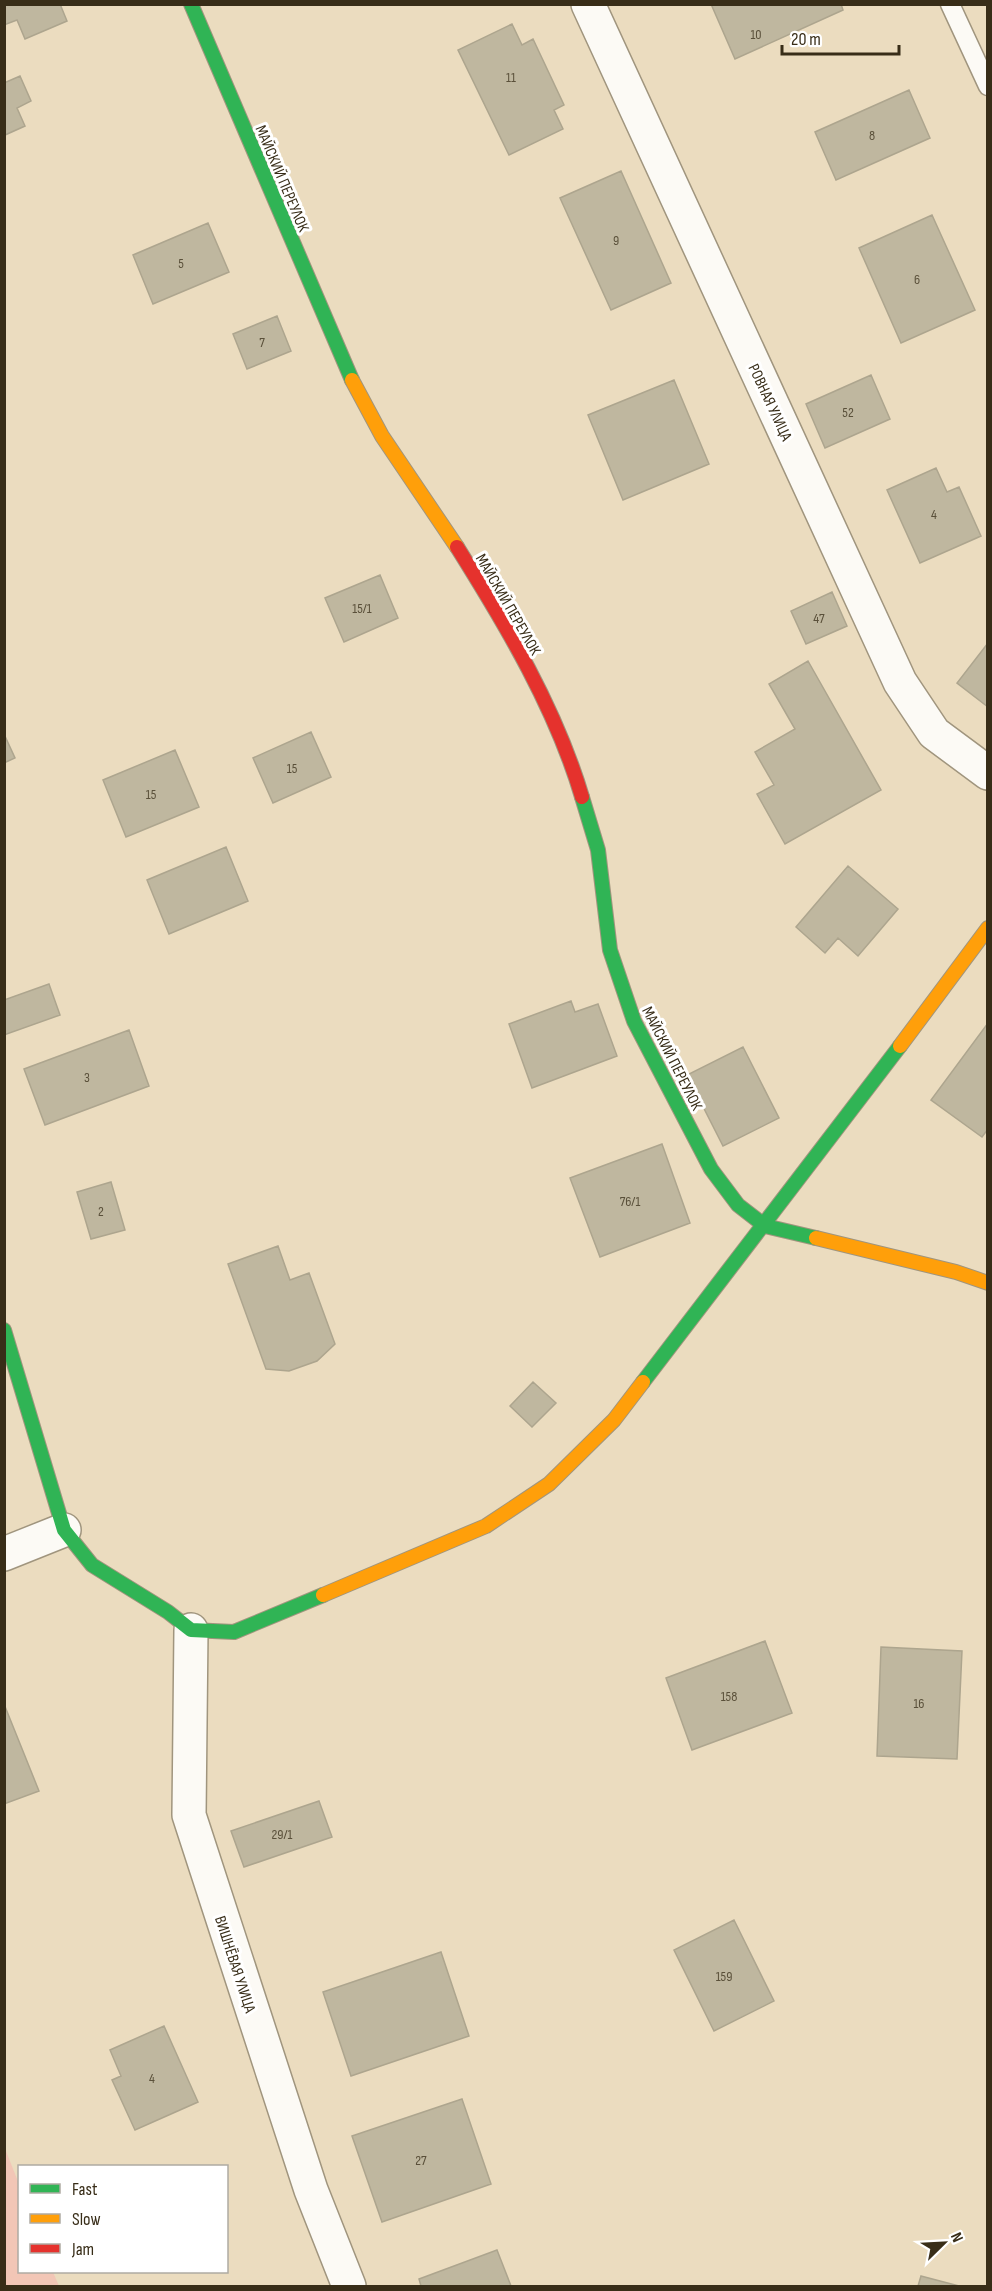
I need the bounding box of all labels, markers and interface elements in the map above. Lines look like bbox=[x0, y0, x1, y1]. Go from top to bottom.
scale bar bbox=[782, 18, 899, 56]
house number: 10 bbox=[750, 26, 762, 43]
text: 20 m bbox=[791, 29, 821, 50]
house number: 11 bbox=[506, 69, 516, 86]
street label: МАЙСКИЙ ПЕРЕУЛОК bbox=[251, 122, 313, 235]
house number: 8 bbox=[869, 127, 875, 144]
house number: 9 bbox=[613, 232, 619, 249]
house number: 5 bbox=[178, 255, 184, 272]
house number: 6 bbox=[914, 271, 920, 288]
house number: 7 bbox=[259, 334, 265, 351]
street label: РОВНАЯ УЛИЦА bbox=[744, 361, 796, 444]
house number: 52 bbox=[842, 404, 854, 421]
house number: 4 bbox=[931, 506, 937, 523]
street label: МАЙСКИЙ ПЕРЕУЛОК bbox=[471, 551, 545, 660]
house number: 15/1 bbox=[352, 600, 372, 617]
house number: 47 bbox=[813, 610, 825, 627]
house number: 15 bbox=[287, 760, 298, 777]
house number: 15 bbox=[146, 786, 157, 803]
street label: МАЙСКИЙ ПЕРЕУЛОК bbox=[637, 1004, 706, 1114]
house number: 3 bbox=[84, 1069, 90, 1086]
house number: 76/1 bbox=[620, 1193, 640, 1210]
house number: 2 bbox=[98, 1203, 104, 1220]
house number: 158 bbox=[721, 1688, 737, 1705]
house number: 16 bbox=[913, 1695, 925, 1712]
house number: 29/1 bbox=[272, 1826, 293, 1843]
street label: ВИШНЁВАЯ УЛИЦА bbox=[210, 1914, 259, 2015]
house number: 159 bbox=[716, 1968, 732, 1985]
house number: 4 bbox=[149, 2070, 155, 2087]
house number: 27 bbox=[415, 2152, 427, 2169]
legend bbox=[18, 2165, 228, 2273]
text: Fast bbox=[72, 2179, 98, 2200]
text: Slow bbox=[72, 2209, 101, 2230]
north arrow bbox=[914, 2213, 974, 2273]
text: N bbox=[946, 2230, 967, 2245]
text: Jam bbox=[71, 2239, 94, 2260]

